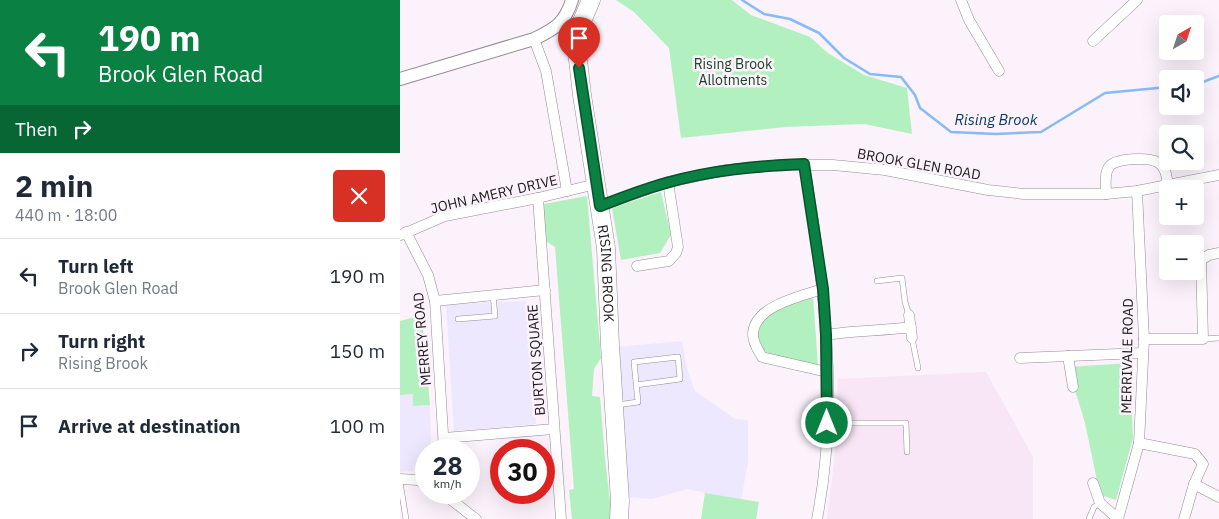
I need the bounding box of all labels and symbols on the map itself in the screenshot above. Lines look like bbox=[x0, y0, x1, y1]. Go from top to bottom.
north arrow bbox=[1159, 15, 1204, 60]
pin bbox=[558, 17, 600, 68]
park label: Rising Brook Allotments bbox=[694, 55, 773, 89]
water label: Rising Brook bbox=[954, 110, 1038, 129]
street label: BROOK GLEN ROAD bbox=[856, 144, 982, 184]
street label: JOHN AMERY DRIVE bbox=[429, 171, 559, 217]
street label: RISING BROOK bbox=[593, 223, 618, 323]
street label: MERREY ROAD bbox=[409, 291, 435, 387]
street label: MERRIVALE ROAD bbox=[1117, 298, 1137, 414]
street label: BURTON SQUARE bbox=[523, 304, 549, 416]
position arrow bbox=[800, 396, 852, 448]
speed limit sign: 30 bbox=[490, 439, 555, 504]

